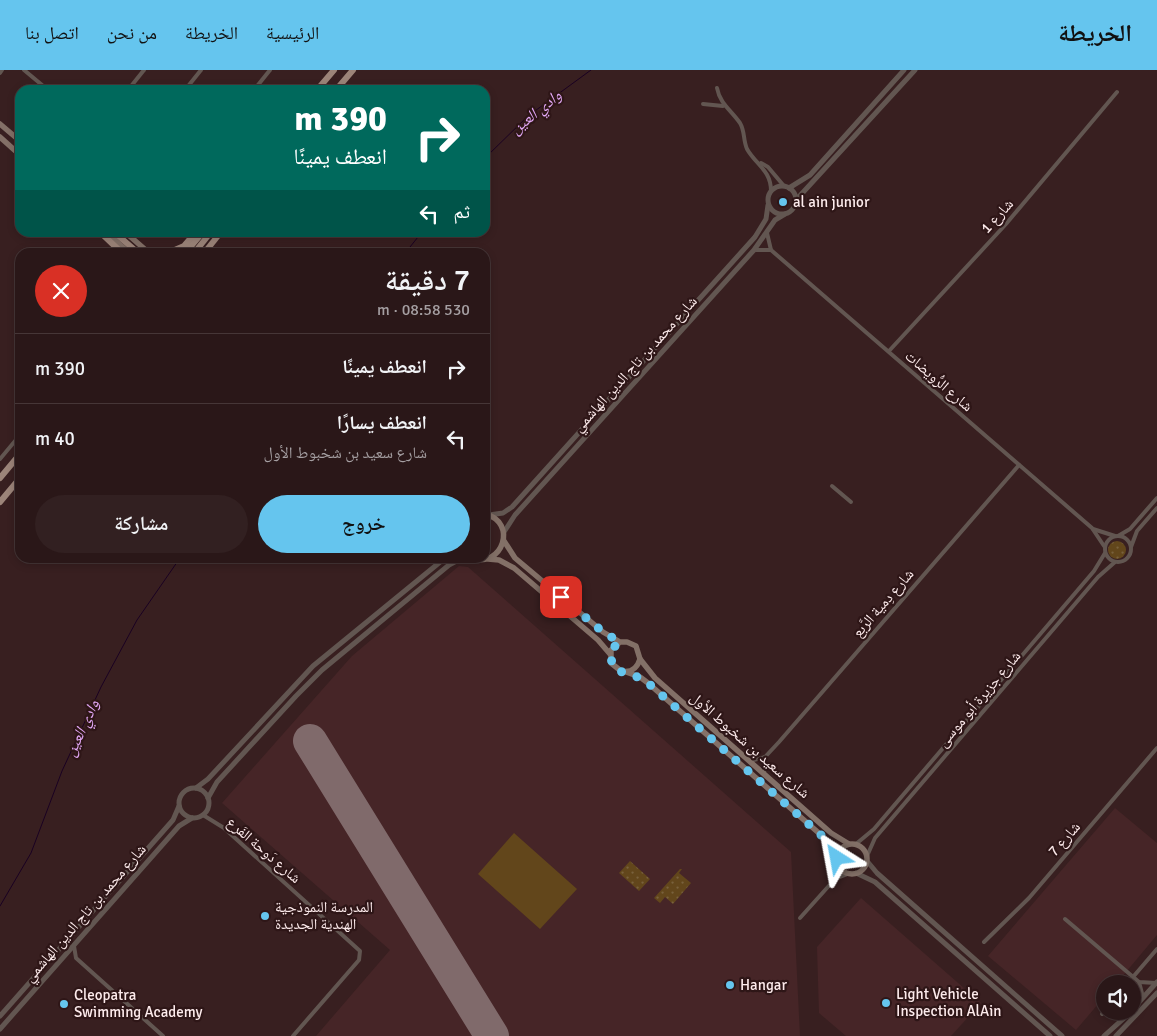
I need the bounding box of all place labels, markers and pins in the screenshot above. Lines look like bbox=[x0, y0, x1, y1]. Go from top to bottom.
place label: al ain junior bbox=[793, 193, 870, 211]
marker: al ain junior bbox=[777, 196, 789, 208]
pin bbox=[540, 576, 582, 618]
place label: المدرسة النموذجية الهندية الجديدة bbox=[275, 898, 373, 933]
marker: المدرسة النموذجية الهندية الجديدة bbox=[259, 910, 271, 922]
place label: Hangar bbox=[740, 976, 787, 994]
marker: Hangar bbox=[724, 979, 736, 991]
place label: Light Vehicle Inspection AlAin bbox=[896, 985, 1001, 1020]
place label: Cleopatra Swimming Academy bbox=[74, 986, 202, 1021]
marker: Light Vehicle Inspection AlAin bbox=[880, 997, 892, 1009]
marker: Cleopatra Swimming Academy bbox=[58, 998, 70, 1010]

